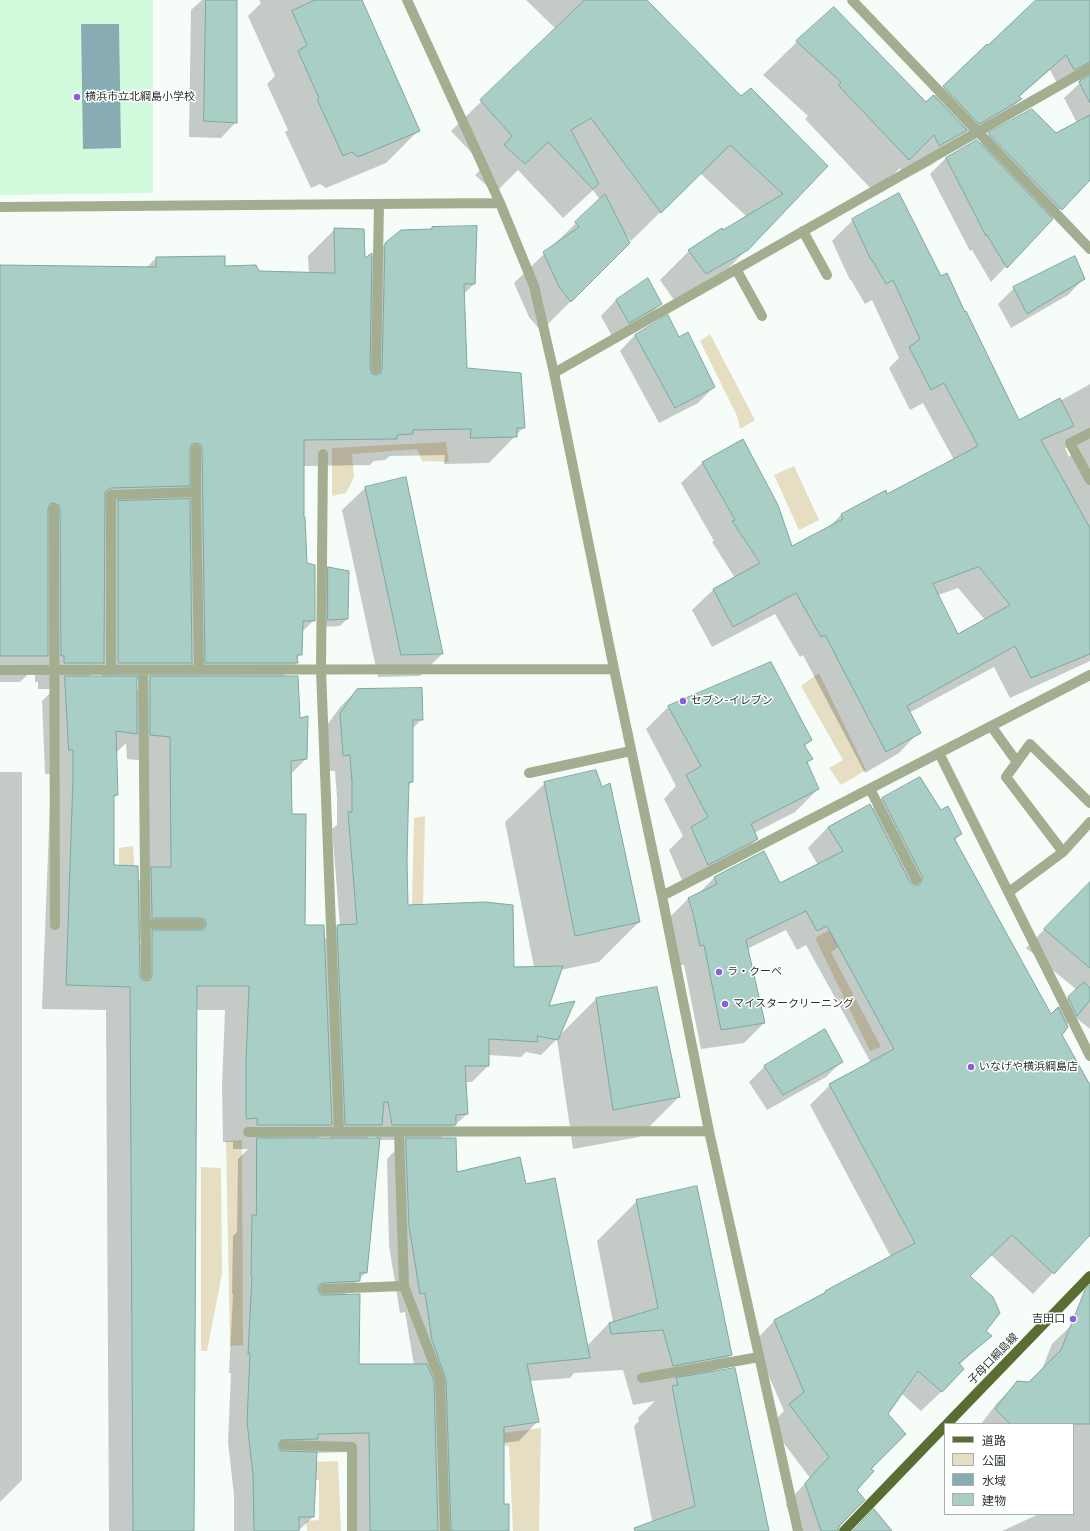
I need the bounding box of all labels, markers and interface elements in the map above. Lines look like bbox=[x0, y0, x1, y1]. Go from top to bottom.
place label: 横浜市立北綱島小学校 bbox=[85, 90, 195, 104]
marker: 横浜市立北綱島小学校 bbox=[72, 92, 82, 102]
place label: セブン-イレブン bbox=[691, 694, 773, 708]
marker: セブン-イレブン bbox=[678, 696, 688, 706]
place label: ラ・クーペ bbox=[727, 965, 782, 979]
marker: ラ・クーペ bbox=[714, 967, 724, 977]
place label: マイスタークリーニング bbox=[733, 997, 854, 1011]
marker: マイスタークリーニング bbox=[720, 999, 730, 1009]
place label: いなげや横浜綱島店 bbox=[979, 1060, 1078, 1074]
marker: いなげや横浜綱島店 bbox=[966, 1062, 976, 1072]
place label: 吉田口 bbox=[1032, 1312, 1065, 1326]
marker: 吉田口 bbox=[1068, 1314, 1078, 1324]
street label: 子母口綱島線 bbox=[965, 1331, 1021, 1387]
legend bbox=[944, 1423, 1074, 1515]
text: 道路 bbox=[982, 1434, 1006, 1448]
text: 公園 bbox=[982, 1454, 1006, 1468]
text: 水域 bbox=[982, 1474, 1006, 1488]
text: 建物 bbox=[982, 1494, 1006, 1508]

